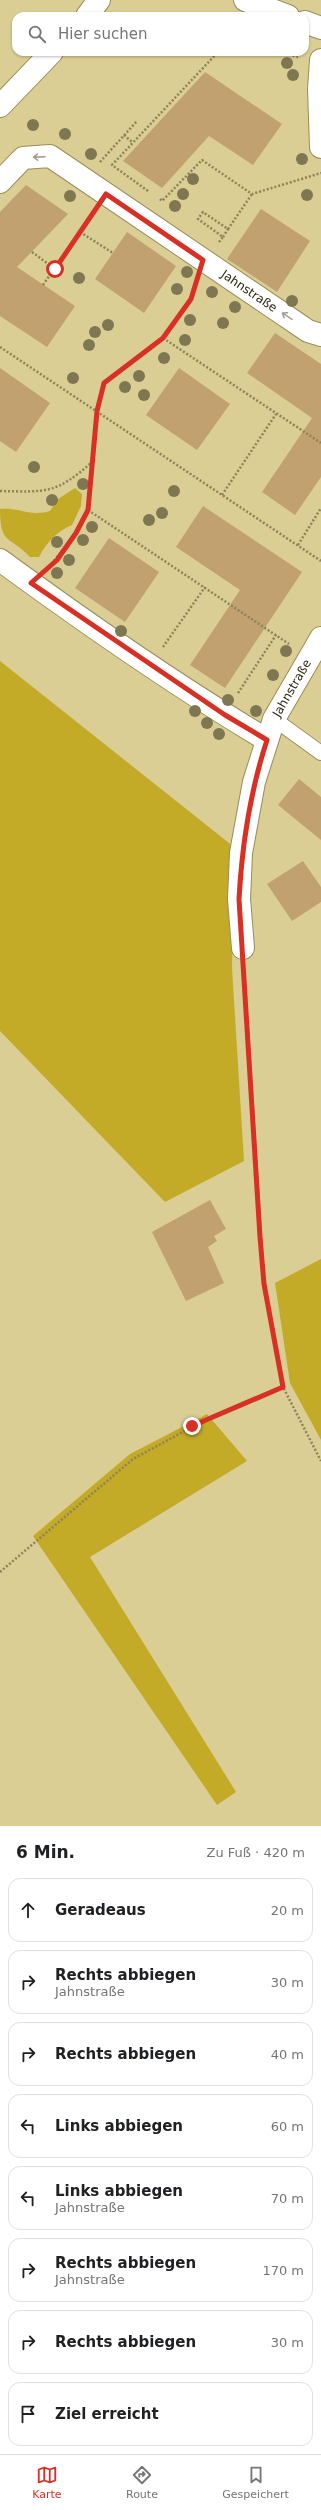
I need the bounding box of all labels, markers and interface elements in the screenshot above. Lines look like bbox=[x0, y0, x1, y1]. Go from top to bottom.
search box bbox=[12, 12, 309, 56]
icon: search bbox=[26, 23, 48, 45]
text: Hier suchen bbox=[58, 25, 147, 43]
one-way arrow bbox=[33, 153, 46, 161]
route start bbox=[46, 260, 64, 278]
street label: Jahnstraße bbox=[218, 267, 280, 315]
one-way arrow bbox=[281, 312, 293, 320]
street label: Jahnstraße bbox=[269, 657, 314, 720]
route end bbox=[183, 1417, 201, 1435]
text: 6 Min. bbox=[16, 1842, 75, 1862]
text: Zu Fuß · 420 m bbox=[207, 1845, 305, 1860]
icon: ahead bbox=[17, 1899, 39, 1921]
text: Geradeaus bbox=[55, 1901, 146, 1919]
text: 20 m bbox=[271, 1903, 304, 1918]
text: Rechts abbiegen bbox=[55, 1966, 196, 1984]
icon: right bbox=[17, 1971, 39, 1993]
text: 30 m bbox=[271, 1975, 304, 1990]
text: Jahnstraße bbox=[55, 1984, 125, 1999]
icon: right bbox=[17, 2043, 39, 2065]
text: Rechts abbiegen bbox=[55, 2045, 196, 2063]
text: 40 m bbox=[271, 2047, 304, 2062]
icon: left bbox=[17, 2115, 39, 2137]
text: Links abbiegen bbox=[55, 2117, 183, 2135]
text: 60 m bbox=[271, 2119, 304, 2134]
text: Links abbiegen bbox=[55, 2182, 183, 2200]
icon: left bbox=[17, 2187, 39, 2209]
text: 70 m bbox=[271, 2191, 304, 2206]
text: Jahnstraße bbox=[55, 2200, 125, 2215]
text: Rechts abbiegen bbox=[55, 2254, 196, 2272]
icon: right bbox=[17, 2259, 39, 2281]
text: 170 m bbox=[262, 2263, 304, 2278]
text: Jahnstraße bbox=[55, 2272, 125, 2287]
icon: right bbox=[17, 2331, 39, 2353]
text: Rechts abbiegen bbox=[55, 2333, 196, 2351]
text: 30 m bbox=[271, 2335, 304, 2350]
icon: arrive bbox=[17, 2403, 39, 2425]
text: Ziel erreicht bbox=[55, 2405, 159, 2423]
tab: Karte bbox=[32, 2464, 62, 2501]
tab: Route bbox=[126, 2464, 158, 2501]
tab: Gespeichert bbox=[222, 2464, 289, 2501]

